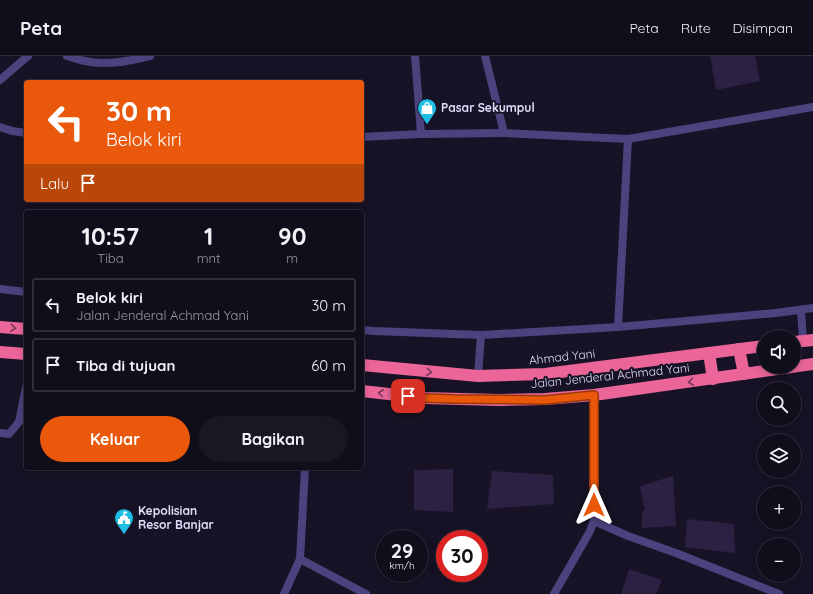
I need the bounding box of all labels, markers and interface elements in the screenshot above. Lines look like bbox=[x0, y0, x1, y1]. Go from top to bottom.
text: Peta bbox=[20, 16, 62, 40]
text: Peta bbox=[629, 19, 659, 37]
text: Rute bbox=[681, 19, 711, 37]
text: Disimpan bbox=[733, 19, 793, 37]
text: 30 m bbox=[106, 93, 172, 128]
icon: left bbox=[40, 96, 92, 148]
shop icon: Pasar Sekumpul bbox=[416, 97, 438, 125]
place label: Pasar Sekumpul bbox=[441, 100, 535, 115]
text: Belok kiri bbox=[106, 128, 182, 151]
icon: arrive bbox=[77, 172, 99, 194]
text: Lalu bbox=[40, 174, 69, 193]
text: 10:57 bbox=[82, 221, 139, 251]
text: 1 bbox=[204, 221, 213, 251]
text: 90 bbox=[278, 221, 306, 251]
text: Tiba bbox=[97, 250, 124, 266]
text: mnt bbox=[197, 250, 221, 266]
text: m bbox=[286, 250, 298, 266]
text: Belok kiri bbox=[76, 288, 143, 307]
icon: left bbox=[42, 294, 64, 316]
text: 30 m bbox=[311, 296, 346, 315]
text: Jalan Jenderal Achmad Yani bbox=[76, 307, 249, 323]
one-way arrow bbox=[10, 323, 16, 332]
map controls bbox=[757, 330, 801, 582]
button: sound bbox=[757, 330, 801, 374]
street label: Ahmad Yani bbox=[528, 346, 596, 367]
icon: arrive bbox=[42, 354, 64, 376]
text: Tiba di tujuan bbox=[76, 356, 175, 375]
text: 60 m bbox=[311, 356, 346, 375]
street label: Jalan Jenderal Achmad Yani bbox=[530, 360, 690, 391]
one-way arrow bbox=[426, 367, 432, 376]
one-way arrow bbox=[688, 377, 694, 386]
pin bbox=[391, 379, 425, 413]
button: search bbox=[757, 382, 801, 426]
icon: arrive bbox=[397, 385, 419, 407]
one-way arrow bbox=[378, 389, 384, 398]
button: Keluar bbox=[40, 416, 190, 462]
button: Bagikan bbox=[198, 416, 348, 462]
button: layers bbox=[757, 434, 801, 478]
position arrow bbox=[573, 484, 615, 526]
button: + bbox=[757, 486, 801, 530]
place label: Kepolisian Resor Banjar bbox=[138, 503, 214, 532]
public building icon: Kepolisian Resor Banjar bbox=[113, 507, 135, 535]
speed limit sign: 30 bbox=[436, 530, 488, 582]
text: 29 bbox=[391, 538, 413, 563]
button: − bbox=[757, 538, 801, 582]
text: km/h bbox=[389, 559, 415, 572]

